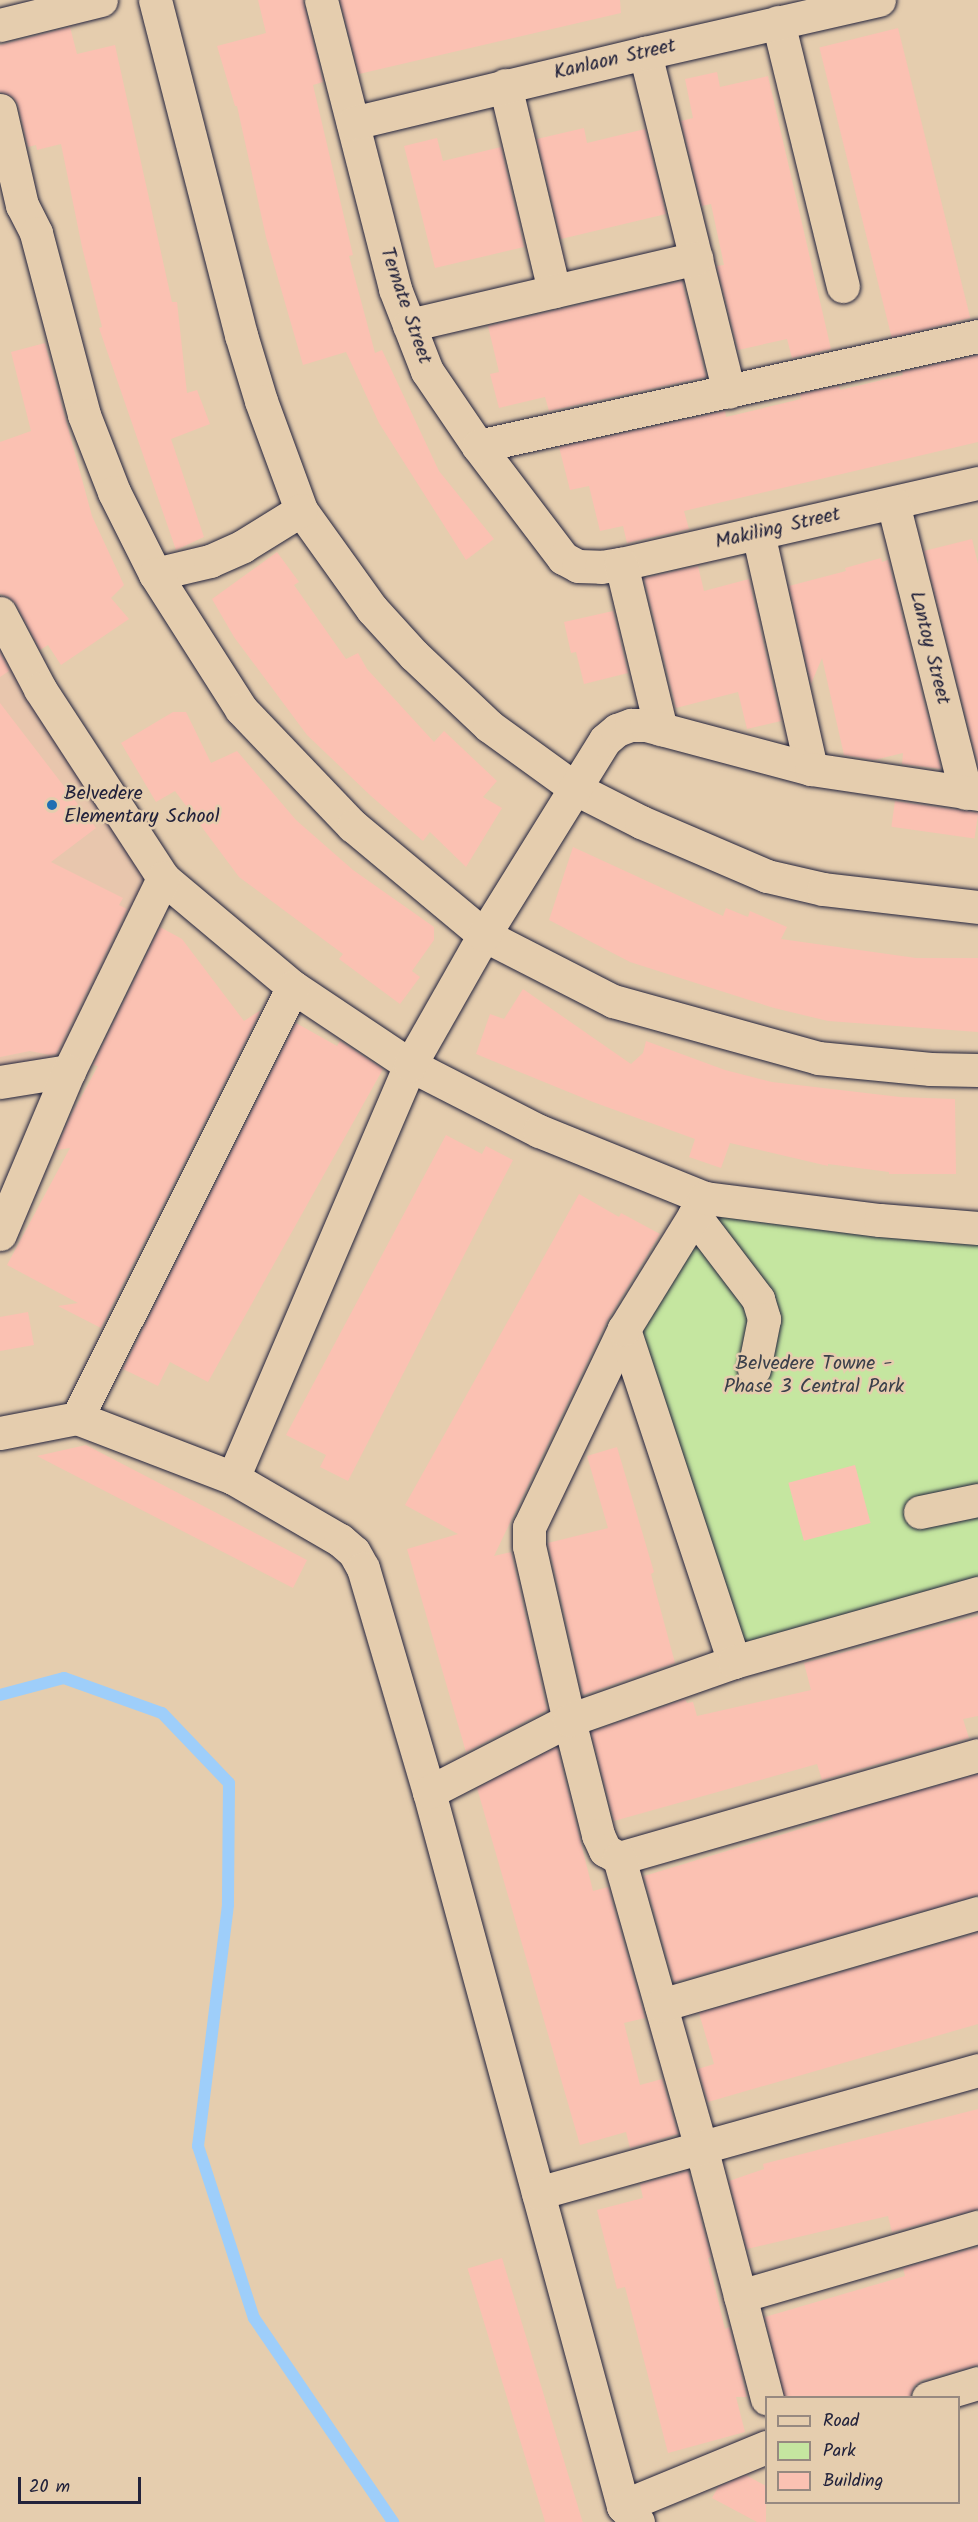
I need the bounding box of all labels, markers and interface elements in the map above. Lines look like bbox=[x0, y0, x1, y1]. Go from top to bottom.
street label: Kanlaon Street bbox=[552, 34, 678, 86]
street label: Ternate Street bbox=[374, 244, 436, 368]
street label: Makiling Street bbox=[713, 503, 843, 555]
street label: Lantoy Street bbox=[903, 589, 955, 707]
place label: Belvedere Elementary School bbox=[64, 782, 220, 829]
marker: Belvedere Elementary School bbox=[45, 798, 59, 812]
park label: Belvedere Towne - Phase 3 Central Park bbox=[724, 1352, 904, 1399]
legend bbox=[765, 2396, 960, 2504]
text: Road bbox=[823, 2407, 859, 2436]
text: Park bbox=[823, 2437, 856, 2466]
scale bar bbox=[21, 2465, 144, 2503]
text: Building bbox=[823, 2467, 883, 2496]
text: 20 m bbox=[29, 2473, 70, 2502]

